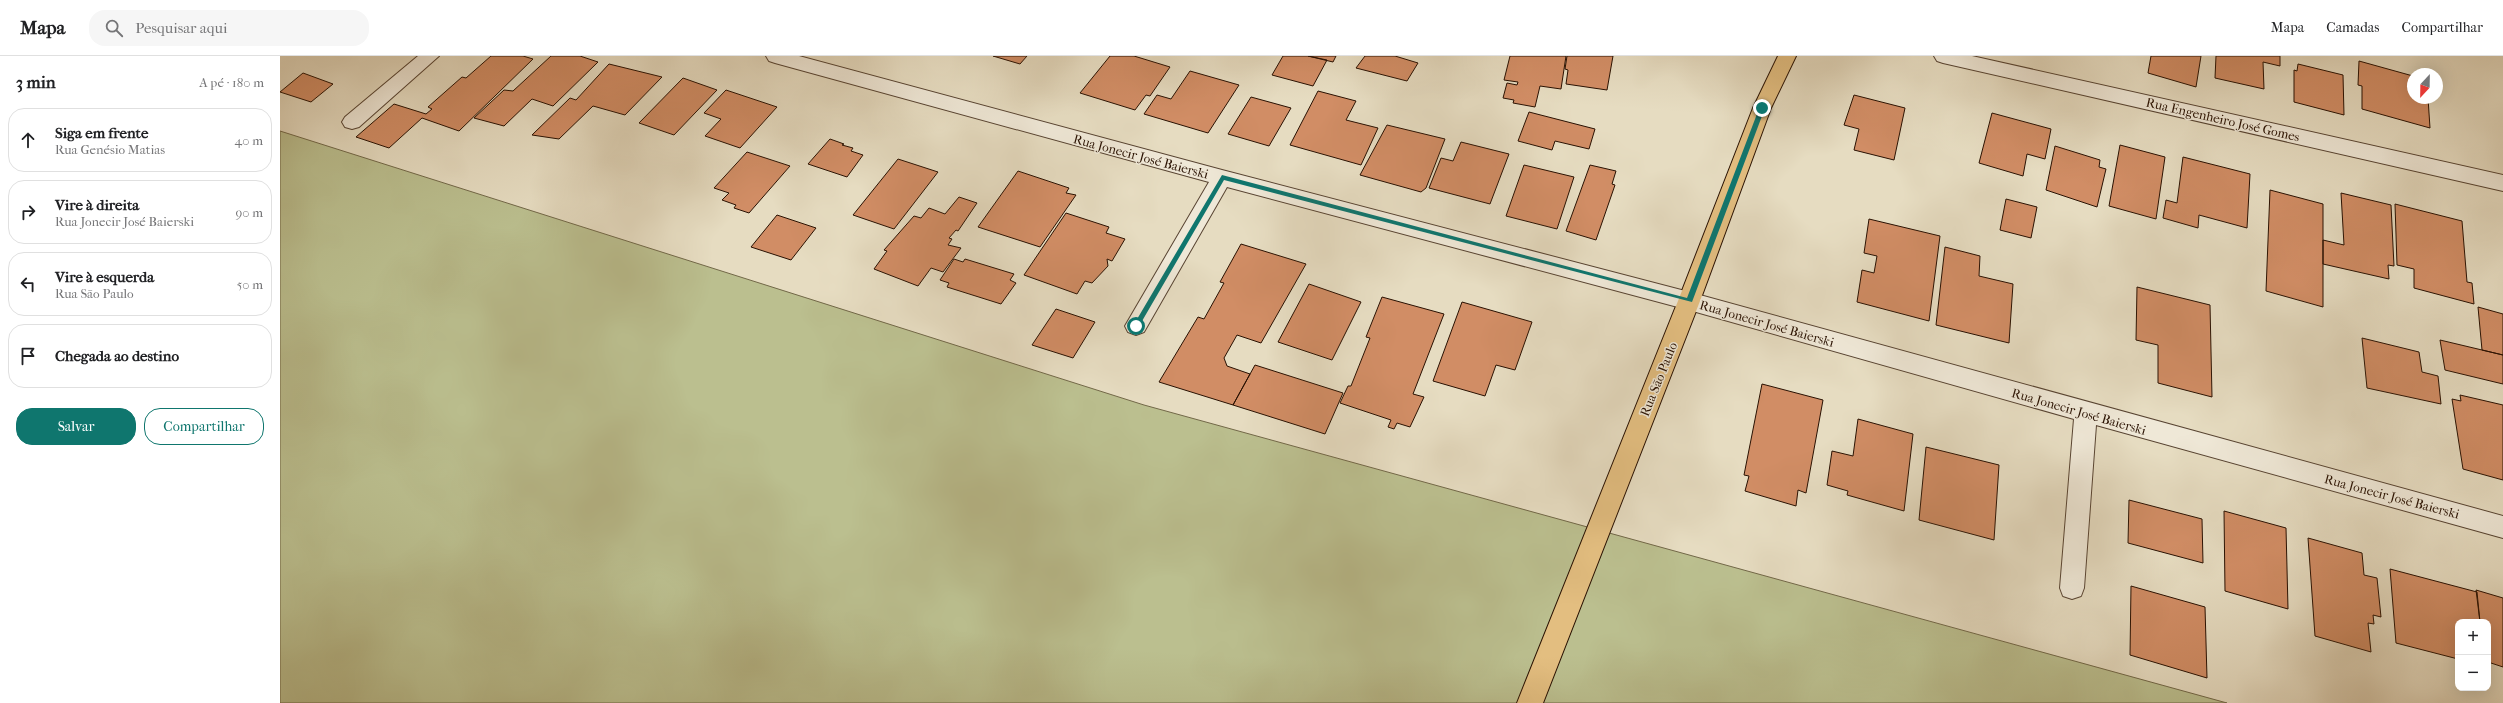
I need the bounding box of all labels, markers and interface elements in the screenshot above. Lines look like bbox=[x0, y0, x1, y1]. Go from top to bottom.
search box bbox=[89, 10, 369, 46]
text: Mapa bbox=[20, 17, 65, 39]
icon: search bbox=[103, 17, 125, 39]
text: Pesquisar aqui bbox=[135, 19, 227, 37]
text: Mapa bbox=[2271, 19, 2304, 36]
text: Camadas bbox=[2326, 19, 2380, 36]
text: Compartilhar bbox=[2402, 19, 2483, 36]
north arrow bbox=[2407, 68, 2443, 104]
text: 3 min bbox=[16, 72, 56, 92]
text: A pé · 180 m bbox=[199, 75, 264, 90]
street label: Rua Engenheiro José Gomes bbox=[2145, 95, 2301, 145]
route end bbox=[1753, 99, 1771, 117]
text: Siga em frente bbox=[55, 124, 148, 142]
icon: ahead bbox=[17, 129, 39, 151]
street label: Rua Jonecir José Baierski bbox=[1072, 131, 1210, 182]
text: 40 m bbox=[235, 133, 263, 148]
text: Rua Genésio Matias bbox=[55, 142, 165, 157]
text: Vire à direita bbox=[55, 196, 139, 214]
icon: right bbox=[17, 201, 39, 223]
text: 90 m bbox=[235, 205, 263, 220]
text: Rua Jonecir José Baierski bbox=[55, 214, 194, 229]
text: Vire à esquerda bbox=[55, 268, 154, 286]
icon: left bbox=[17, 273, 39, 295]
text: 50 m bbox=[237, 277, 263, 292]
text: Rua São Paulo bbox=[55, 286, 134, 301]
street label: Rua Jonecir José Baierski bbox=[1698, 297, 1836, 350]
route start bbox=[1127, 317, 1145, 335]
street label: Rua São Paulo bbox=[1637, 340, 1680, 418]
icon: arrive bbox=[17, 345, 39, 367]
text: Chegada ao destino bbox=[55, 347, 179, 365]
street label: Rua Jonecir José Baierski bbox=[2010, 385, 2148, 438]
button: Salvar bbox=[16, 408, 136, 445]
button: Compartilhar bbox=[144, 408, 264, 445]
street label: Rua Jonecir José Baierski bbox=[2323, 471, 2461, 522]
map controls bbox=[2455, 619, 2491, 691]
button: + bbox=[2455, 619, 2491, 655]
button: − bbox=[2455, 655, 2491, 691]

